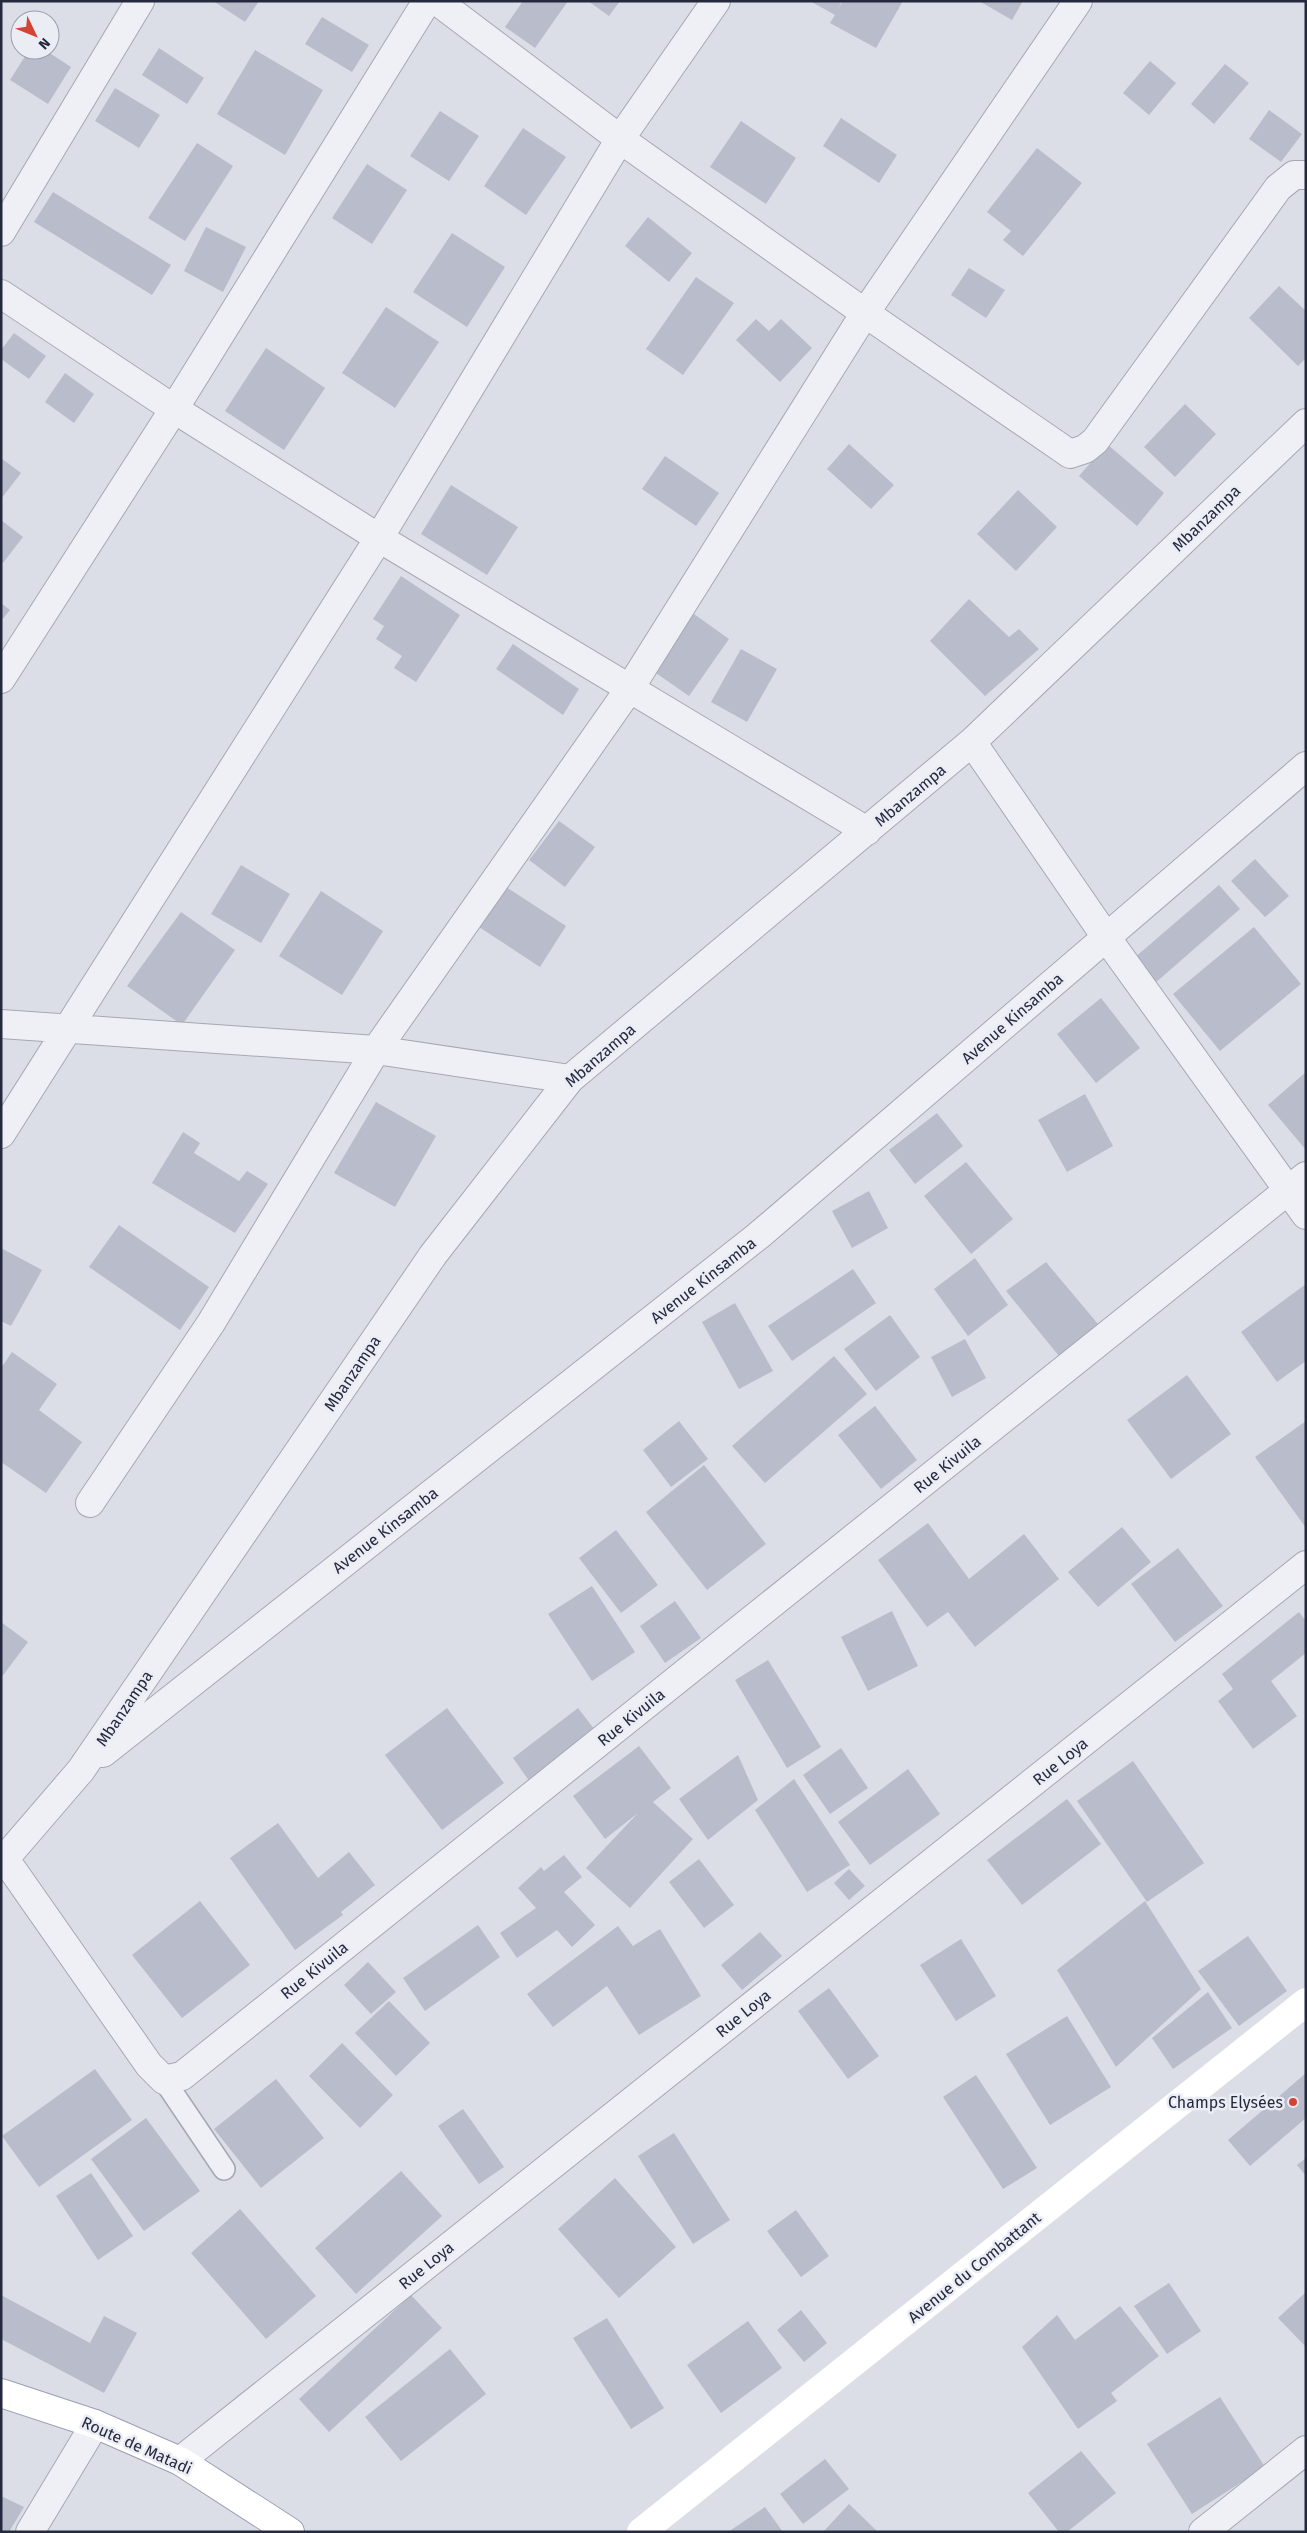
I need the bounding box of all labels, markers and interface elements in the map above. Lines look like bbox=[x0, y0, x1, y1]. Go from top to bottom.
north arrow bbox=[10, 10, 60, 60]
text: N bbox=[35, 34, 54, 53]
street label: Mbanzampa bbox=[1168, 481, 1244, 555]
street label: Mbanzampa bbox=[871, 760, 950, 831]
street label: Avenue Kinsamba bbox=[958, 969, 1067, 1068]
street label: Mbanzampa bbox=[561, 1020, 639, 1091]
street label: Avenue Kinsamba bbox=[647, 1233, 760, 1327]
street label: Mbanzampa bbox=[320, 1332, 385, 1415]
street label: Rue Kivuila bbox=[910, 1432, 985, 1497]
street label: Avenue Kinsamba bbox=[329, 1483, 442, 1577]
street label: Mbanzampa bbox=[92, 1667, 157, 1750]
street label: Rue Kivuila bbox=[594, 1685, 669, 1750]
street label: Rue Loya bbox=[1029, 1734, 1092, 1789]
street label: Rue Kivuila bbox=[277, 1938, 352, 2003]
street label: Rue Loya bbox=[712, 1986, 775, 2041]
place label: Champs Elysées bbox=[1168, 2093, 1283, 2112]
marker: Champs Elysées bbox=[1287, 2096, 1299, 2108]
street label: Avenue du Combattant bbox=[904, 2208, 1045, 2327]
street label: Rue Loya bbox=[395, 2238, 458, 2293]
street label: Route de Matadi bbox=[79, 2413, 195, 2478]

